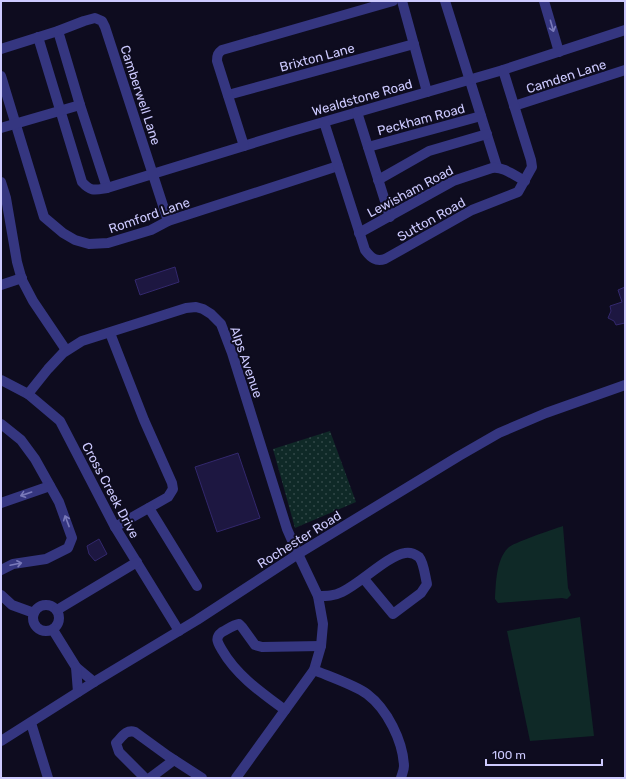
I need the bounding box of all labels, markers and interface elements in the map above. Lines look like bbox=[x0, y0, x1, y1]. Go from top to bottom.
one-way arrow bbox=[549, 20, 556, 33]
street label: Brixton Lane bbox=[278, 40, 356, 75]
street label: Camberwell Lane bbox=[117, 43, 164, 147]
street label: Camden Lane bbox=[524, 56, 608, 96]
street label: Wealdstone Road bbox=[310, 76, 414, 119]
street label: Peckham Road bbox=[376, 101, 467, 138]
street label: Lewisham Road bbox=[365, 162, 456, 220]
street label: Romford Lane bbox=[106, 195, 192, 236]
street label: Sutton Road bbox=[395, 195, 468, 244]
street label: Alps Avenue bbox=[227, 324, 266, 400]
street label: Cross Creek Drive bbox=[79, 440, 142, 541]
one-way arrow bbox=[20, 491, 32, 499]
street label: Rochester Road bbox=[255, 508, 344, 571]
one-way arrow bbox=[62, 516, 70, 528]
one-way arrow bbox=[9, 560, 22, 568]
scale bar bbox=[486, 741, 602, 767]
text: 100 m bbox=[492, 748, 526, 762]

